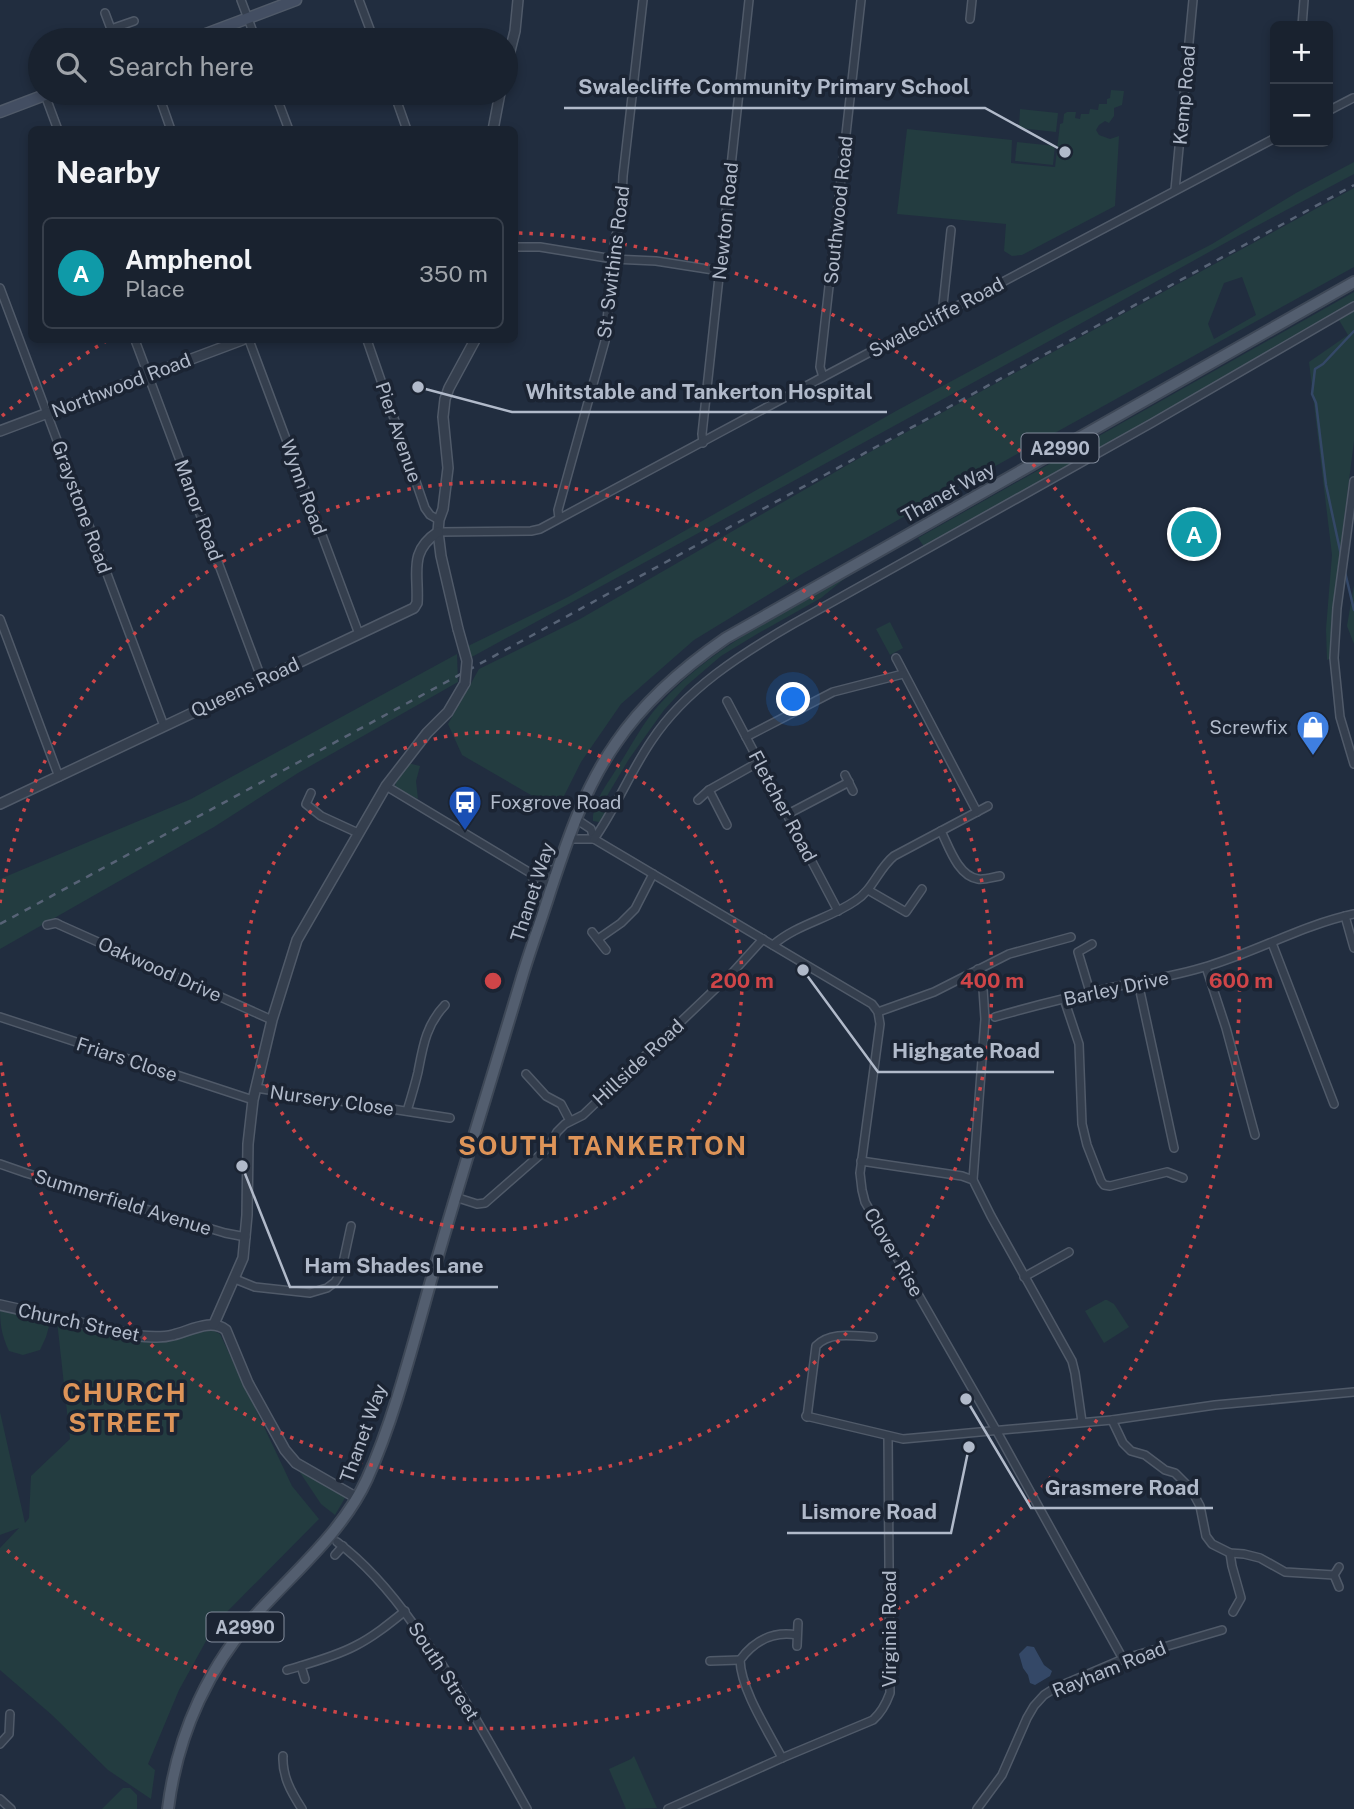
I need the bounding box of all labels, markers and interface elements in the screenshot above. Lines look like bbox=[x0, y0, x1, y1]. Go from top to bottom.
map controls bbox=[1270, 21, 1333, 147]
button: + bbox=[1270, 21, 1333, 84]
search box bbox=[28, 28, 518, 105]
street label: Kemp Road bbox=[1169, 44, 1199, 146]
icon: search bbox=[52, 48, 90, 86]
text: Search here bbox=[108, 51, 254, 82]
callout: Swalecliffe Community Primary School bbox=[564, 66, 985, 108]
text: Swalecliffe Community Primary School bbox=[578, 74, 970, 99]
button: − bbox=[1270, 84, 1333, 147]
street label: Southwood Road bbox=[819, 134, 857, 286]
text: Nearby bbox=[56, 154, 160, 190]
street label: Newton Road bbox=[708, 161, 742, 281]
street label: St. Swithins Road bbox=[593, 184, 633, 340]
text: Amphenol bbox=[125, 244, 252, 275]
text: A bbox=[73, 260, 89, 287]
text: 350 m bbox=[419, 260, 488, 287]
street label: Swalecliffe Road bbox=[865, 272, 1007, 362]
text: Place bbox=[125, 275, 185, 302]
street label: Northwood Road bbox=[48, 348, 194, 422]
callout: Whitstable and Tankerton Hospital bbox=[512, 370, 887, 412]
street label: Pier Avenue bbox=[372, 379, 426, 485]
text: Whitstable and Tankerton Hospital bbox=[525, 379, 873, 404]
road number: A2990 bbox=[1021, 434, 1098, 462]
street label: Wynn Road bbox=[277, 436, 331, 538]
street label: Graystone Road bbox=[48, 438, 116, 576]
street label: Manor Road bbox=[171, 456, 227, 564]
street label: Thanet Way bbox=[898, 457, 998, 527]
pin: A bbox=[1171, 508, 1217, 560]
street label: Queens Road bbox=[187, 652, 303, 722]
your location bbox=[776, 682, 810, 716]
shop icon: Screwfix bbox=[1294, 708, 1332, 757]
place label: Screwfix bbox=[1209, 716, 1288, 738]
street label: Fletcher Road bbox=[744, 747, 822, 865]
bus stop icon: Foxgrove Road bbox=[446, 783, 484, 832]
place label: Foxgrove Road bbox=[490, 791, 621, 813]
street label: Thanet Way bbox=[506, 840, 558, 944]
street label: Oakwood Drive bbox=[95, 932, 225, 1006]
street label: Barley Drive bbox=[1061, 966, 1171, 1010]
text: 200 m bbox=[710, 968, 774, 993]
text: 400 m bbox=[960, 968, 1024, 993]
text: 600 m bbox=[1209, 968, 1273, 993]
centre of rings bbox=[481, 969, 505, 993]
street label: Hillside Road bbox=[588, 1014, 688, 1110]
callout: Highgate Road bbox=[878, 1030, 1054, 1072]
street label: Friars Close bbox=[74, 1032, 180, 1086]
text: Highgate Road bbox=[892, 1038, 1040, 1063]
street label: Nursery Close bbox=[269, 1080, 395, 1120]
district label: SOUTH TANKERTON bbox=[458, 1130, 748, 1161]
street label: Summerfield Avenue bbox=[32, 1165, 214, 1239]
street label: Clover Rise bbox=[860, 1204, 928, 1300]
callout: Ham Shades Lane bbox=[290, 1245, 498, 1287]
text: Ham Shades Lane bbox=[304, 1253, 484, 1278]
street label: Church Street bbox=[16, 1298, 142, 1346]
district label: CHURCH STREET bbox=[62, 1377, 188, 1438]
street label: Thanet Way bbox=[335, 1381, 391, 1485]
callout: Grasmere Road bbox=[1031, 1466, 1213, 1508]
text: Grasmere Road bbox=[1045, 1475, 1199, 1500]
callout: Lismore Road bbox=[787, 1491, 951, 1533]
text: Lismore Road bbox=[801, 1499, 937, 1524]
street label: Virginia Road bbox=[878, 1570, 900, 1688]
road number: A2990 bbox=[206, 1612, 284, 1642]
street label: South Street bbox=[404, 1618, 484, 1724]
street label: Rayham Road bbox=[1049, 1636, 1169, 1702]

